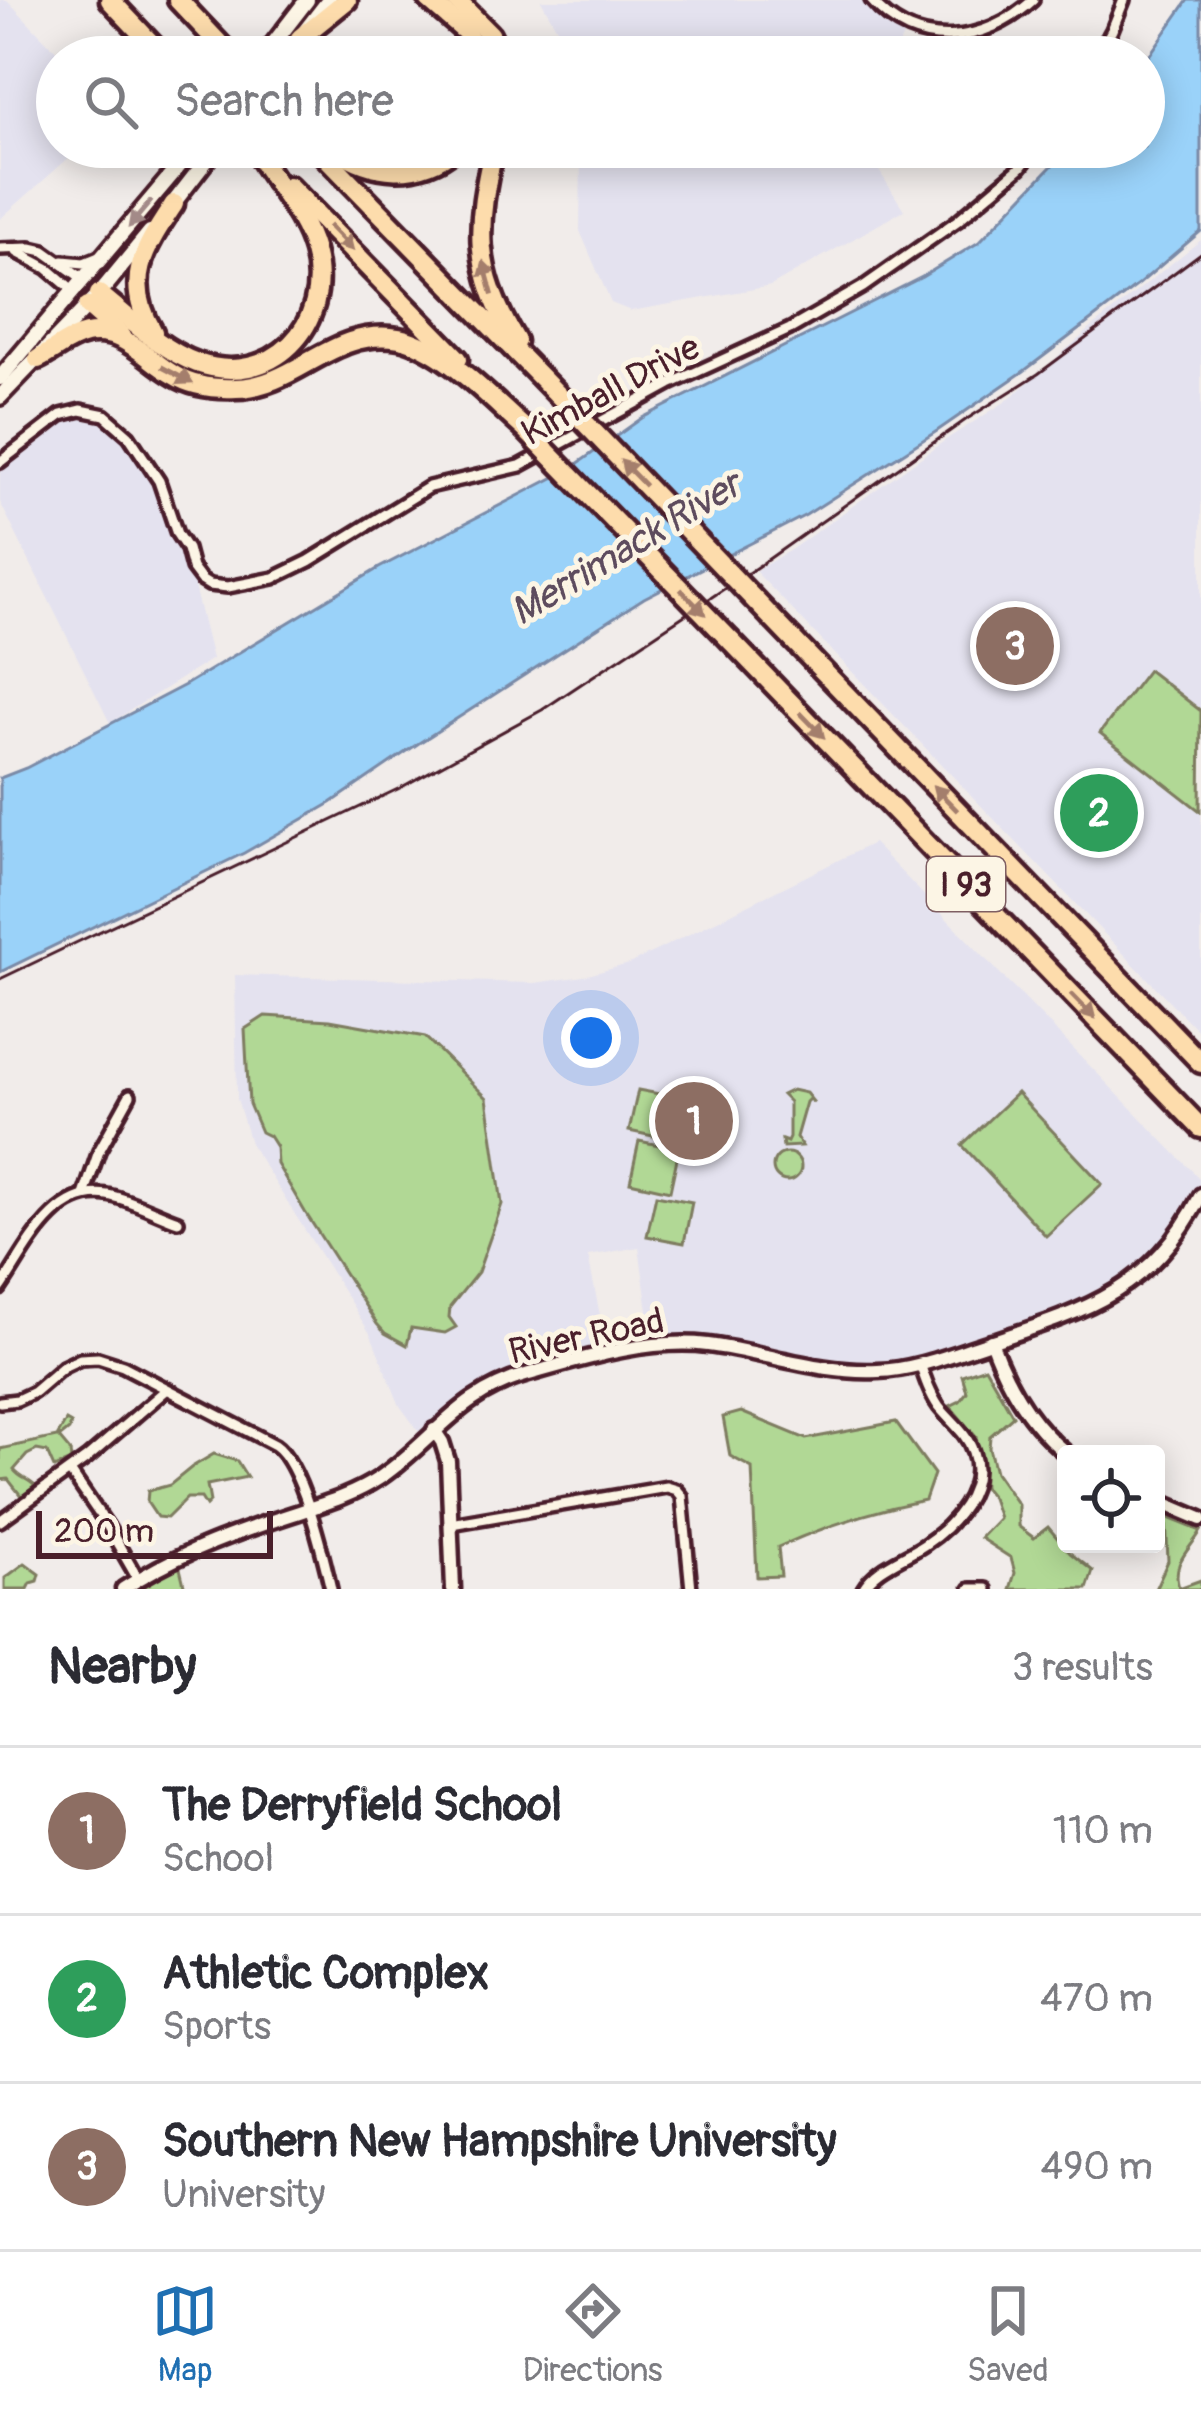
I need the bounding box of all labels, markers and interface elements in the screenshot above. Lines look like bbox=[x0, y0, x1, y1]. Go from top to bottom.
search box bbox=[36, 36, 1165, 168]
icon: search bbox=[78, 69, 144, 135]
text: Search here bbox=[174, 74, 394, 130]
one-way arrow bbox=[127, 198, 153, 229]
one-way arrow bbox=[327, 223, 355, 252]
one-way arrow bbox=[477, 259, 496, 296]
street label: Kimball Drive bbox=[514, 324, 708, 456]
one-way arrow bbox=[160, 364, 195, 385]
water label: Merrimack River bbox=[502, 458, 754, 636]
one-way arrow bbox=[619, 458, 647, 487]
one-way arrow bbox=[679, 587, 707, 616]
pin: 3 bbox=[976, 601, 1054, 691]
one-way arrow bbox=[798, 710, 826, 739]
pin: 2 bbox=[1060, 768, 1138, 858]
one-way arrow bbox=[931, 783, 959, 812]
road number: I 93 bbox=[927, 857, 1005, 911]
one-way arrow bbox=[1069, 992, 1097, 1020]
your location bbox=[561, 1008, 621, 1068]
pin: 1 bbox=[655, 1076, 733, 1166]
street label: River Road bbox=[505, 1298, 668, 1375]
map controls bbox=[1057, 1445, 1165, 1553]
button: locate bbox=[1057, 1445, 1165, 1553]
scale bar bbox=[36, 1505, 273, 1558]
text: 200 m bbox=[54, 1511, 154, 1552]
text: Nearby bbox=[48, 1635, 196, 1699]
text: 3 results bbox=[1012, 1643, 1153, 1692]
text: The Derryfield School bbox=[162, 1778, 562, 1834]
text: 1 bbox=[79, 1806, 95, 1855]
text: 110 m bbox=[1053, 1806, 1153, 1855]
text: School bbox=[162, 1834, 274, 1883]
text: Athletic Complex bbox=[162, 1946, 489, 2002]
text: 2 bbox=[76, 1974, 98, 2023]
text: 470 m bbox=[1040, 1974, 1153, 2023]
text: Sports bbox=[162, 2002, 271, 2051]
text: Southern New Hampshire University bbox=[162, 2114, 837, 2170]
text: 3 bbox=[76, 2142, 98, 2191]
text: 490 m bbox=[1041, 2142, 1153, 2191]
text: University bbox=[162, 2170, 325, 2219]
tab: Map bbox=[152, 2278, 218, 2391]
tab: Directions bbox=[523, 2278, 663, 2391]
tab: Saved bbox=[967, 2278, 1049, 2391]

